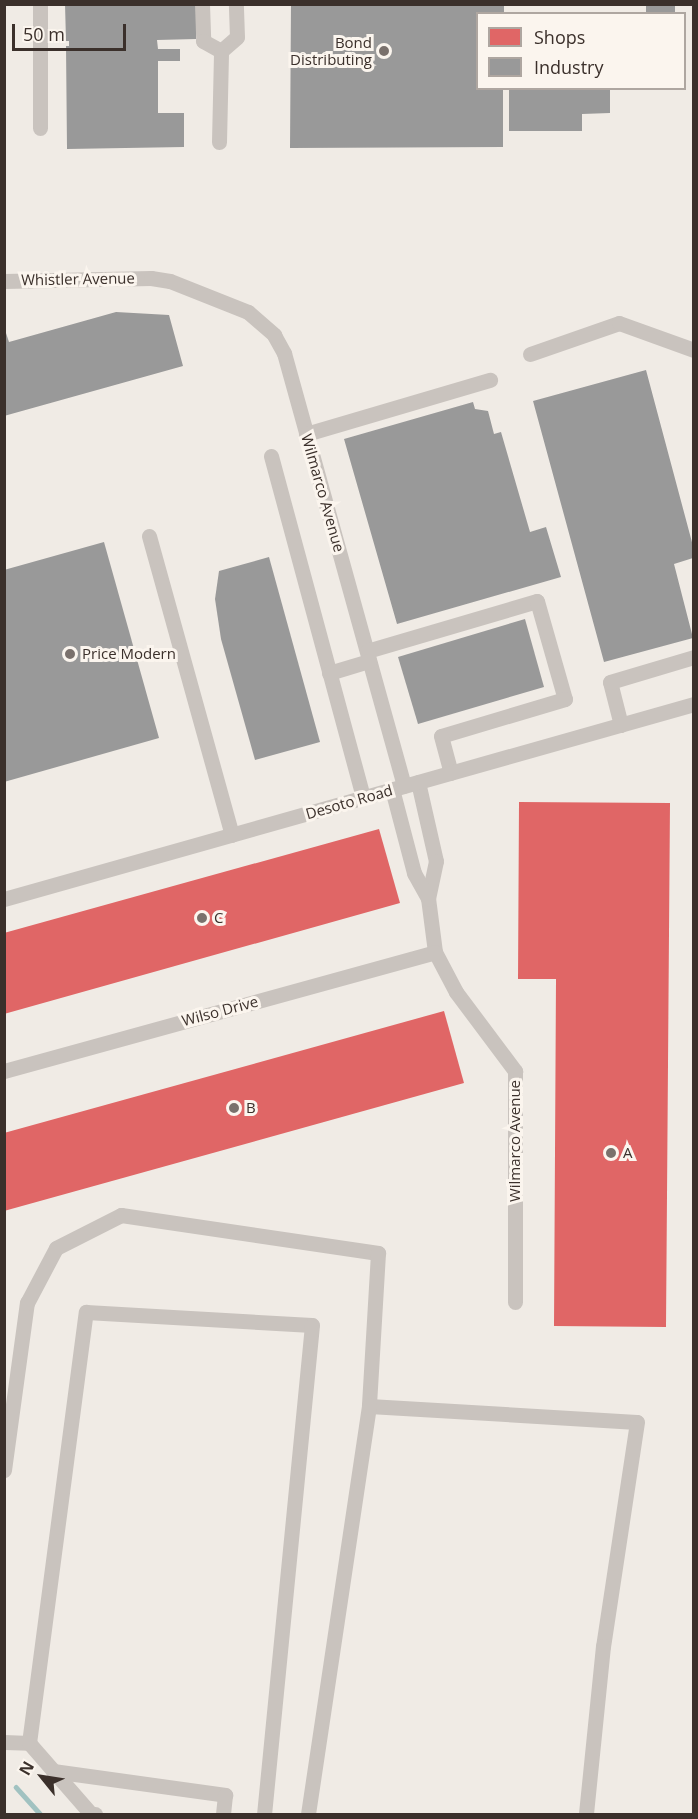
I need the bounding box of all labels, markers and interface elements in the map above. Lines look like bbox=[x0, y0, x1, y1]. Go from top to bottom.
scale bar bbox=[15, 12, 129, 50]
legend bbox=[476, 12, 686, 90]
text: 50 m bbox=[23, 22, 65, 46]
text: Shops bbox=[534, 25, 585, 49]
place label: Bond Distributing bbox=[290, 33, 372, 68]
marker: Bond Distributing bbox=[377, 44, 391, 58]
text: Industry bbox=[534, 55, 604, 79]
street label: Whistler Avenue bbox=[21, 269, 135, 289]
street label: Wilmarco Avenue bbox=[298, 432, 348, 554]
place label: Price Modern bbox=[82, 645, 176, 663]
marker: Price Modern bbox=[63, 647, 77, 661]
street label: Desoto Road bbox=[303, 781, 395, 823]
place label: C bbox=[214, 909, 223, 927]
marker: C bbox=[195, 911, 209, 925]
street label: Wilso Drive bbox=[180, 992, 260, 1030]
street label: Wilmarco Avenue bbox=[506, 1080, 524, 1202]
place label: B bbox=[246, 1099, 256, 1117]
marker: B bbox=[227, 1101, 241, 1115]
place label: A bbox=[623, 1144, 632, 1162]
marker: A bbox=[604, 1146, 618, 1160]
north arrow bbox=[12, 1747, 72, 1807]
text: N bbox=[14, 1757, 39, 1779]

